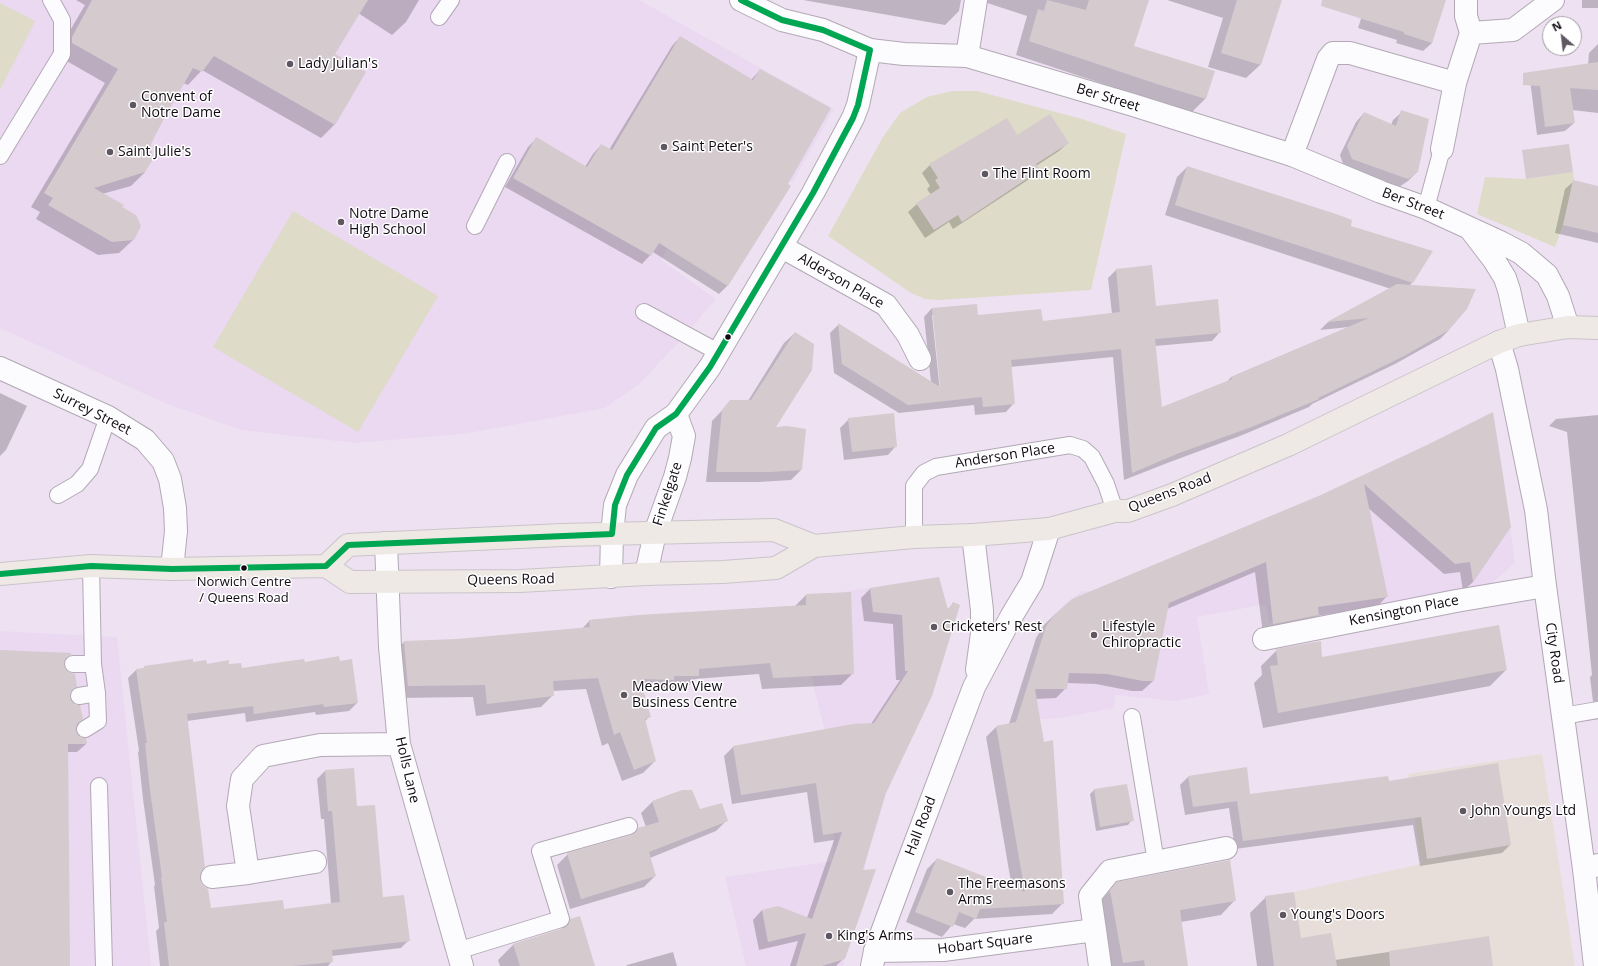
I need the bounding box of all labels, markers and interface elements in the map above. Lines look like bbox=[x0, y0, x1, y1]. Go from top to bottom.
north arrow bbox=[1542, 16, 1582, 56]
text: N bbox=[1549, 17, 1564, 35]
place label: Lady Julian's bbox=[298, 56, 378, 72]
marker: Lady Julian's bbox=[285, 59, 295, 69]
street label: Ber Street bbox=[1074, 80, 1142, 116]
place label: Convent of Notre Dame bbox=[141, 89, 221, 122]
marker: Convent of Notre Dame bbox=[128, 100, 138, 110]
place label: Saint Peter's bbox=[672, 139, 753, 155]
marker: Saint Peter's bbox=[659, 142, 669, 152]
place label: Saint Julie's bbox=[118, 144, 191, 160]
marker: Saint Julie's bbox=[105, 147, 115, 157]
place label: The Flint Room bbox=[993, 166, 1091, 182]
marker: The Flint Room bbox=[980, 169, 990, 179]
street label: Ber Street bbox=[1379, 184, 1447, 224]
place label: Notre Dame High School bbox=[349, 206, 429, 238]
marker: Notre Dame High School bbox=[336, 217, 346, 227]
street label: Alderson Place bbox=[795, 250, 887, 312]
unlabelled marker bbox=[723, 332, 733, 342]
street label: Surrey Street bbox=[50, 385, 134, 439]
street label: Anderson Place bbox=[954, 440, 1056, 472]
street label: Finkelgate bbox=[650, 460, 686, 528]
street label: Queens Road bbox=[1126, 469, 1214, 517]
marker: Norwich Centre / Queens Road bbox=[239, 563, 249, 573]
street label: Queens Road bbox=[467, 571, 555, 589]
place label: Norwich Centre / Queens Road bbox=[197, 574, 291, 605]
street label: Kensington Place bbox=[1348, 592, 1460, 630]
place label: Cricketers' Rest bbox=[942, 619, 1042, 635]
place label: Lifestyle Chiropractic bbox=[1102, 619, 1181, 652]
street label: City Road bbox=[1541, 621, 1567, 685]
marker: Cricketers' Rest bbox=[929, 622, 939, 632]
marker: Lifestyle Chiropractic bbox=[1089, 630, 1099, 640]
place label: Meadow View Business Centre bbox=[632, 679, 737, 712]
marker: Meadow View Business Centre bbox=[619, 690, 629, 700]
street label: Holls Lane bbox=[391, 735, 423, 805]
street label: Hall Road bbox=[902, 794, 940, 858]
place label: John Youngs Ltd bbox=[1471, 803, 1576, 819]
marker: John Youngs Ltd bbox=[1458, 806, 1468, 816]
place label: The Freemasons Arms bbox=[958, 876, 1066, 908]
marker: The Freemasons Arms bbox=[945, 887, 955, 897]
place label: Young's Doors bbox=[1291, 907, 1385, 923]
marker: Young's Doors bbox=[1278, 910, 1288, 920]
place label: King's Arms bbox=[837, 928, 913, 944]
street label: Hobart Square bbox=[937, 930, 1033, 958]
marker: King's Arms bbox=[824, 931, 834, 941]

